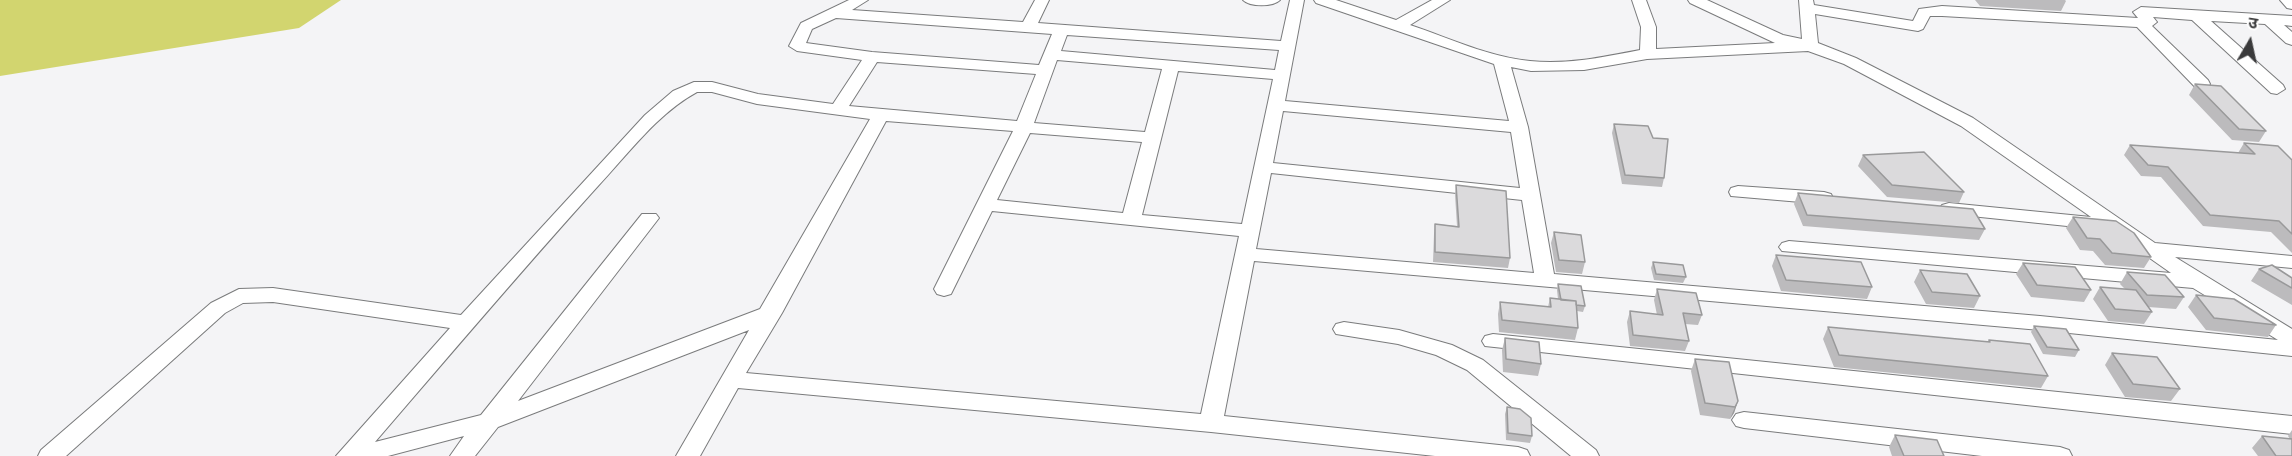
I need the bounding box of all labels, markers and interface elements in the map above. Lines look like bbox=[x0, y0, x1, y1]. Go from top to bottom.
north arrow bbox=[2220, 12, 2280, 72]
text: उ bbox=[2247, 14, 2259, 34]

